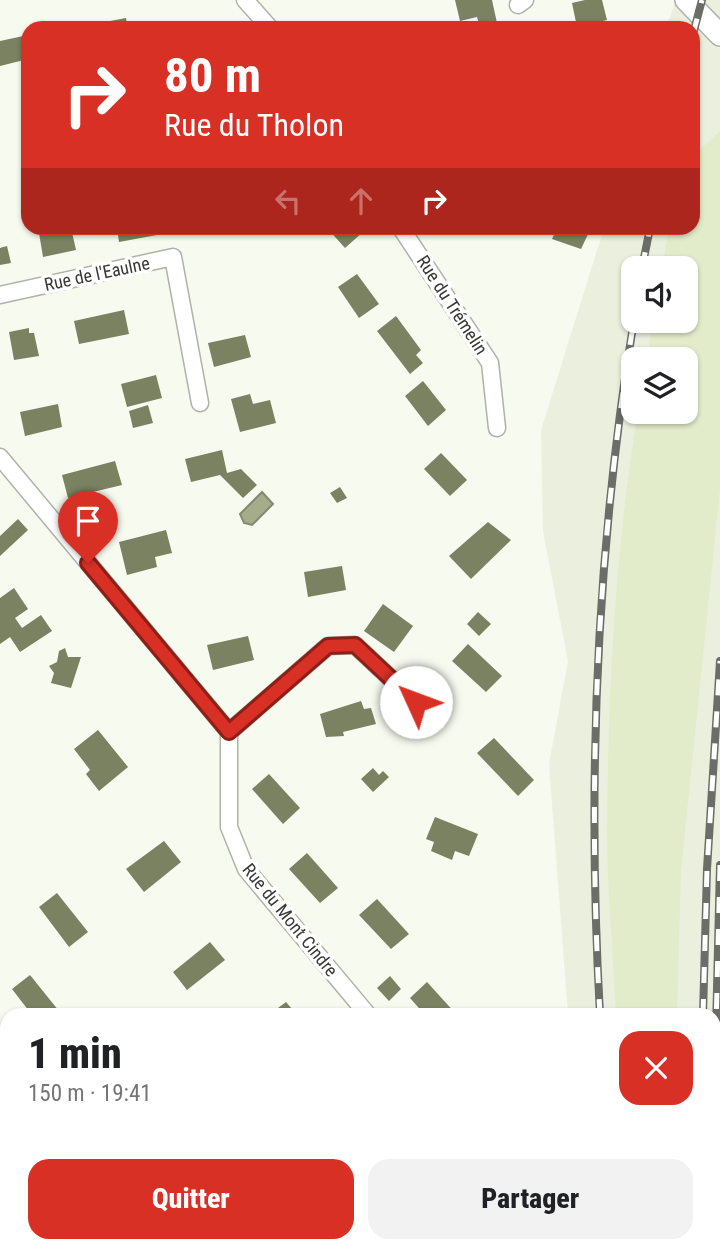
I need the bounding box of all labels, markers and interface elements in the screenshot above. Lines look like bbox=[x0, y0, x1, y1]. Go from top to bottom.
text: 80 m bbox=[164, 47, 261, 104]
icon: right bbox=[49, 49, 140, 140]
text: Rue du Tholon bbox=[164, 106, 344, 144]
icon: left bbox=[269, 182, 307, 220]
icon: ahead bbox=[342, 182, 380, 220]
icon: right bbox=[415, 182, 453, 220]
street label: Rue du Trémelin bbox=[413, 251, 492, 358]
street label: Rue de l'Eaulne bbox=[42, 252, 151, 295]
map controls bbox=[621, 256, 698, 424]
button: sound bbox=[621, 256, 698, 333]
button: layers bbox=[621, 347, 698, 424]
pin bbox=[58, 491, 118, 563]
icon: arrive bbox=[69, 502, 107, 540]
position arrow bbox=[379, 665, 453, 739]
street label: Rue du Mont Cindre bbox=[238, 859, 342, 980]
text: 1 min bbox=[28, 1029, 122, 1078]
button: close bbox=[619, 1031, 693, 1105]
text: 150 m · 19:41 bbox=[28, 1080, 152, 1107]
button: Quitter bbox=[28, 1159, 354, 1239]
button: Partager bbox=[368, 1159, 693, 1239]

